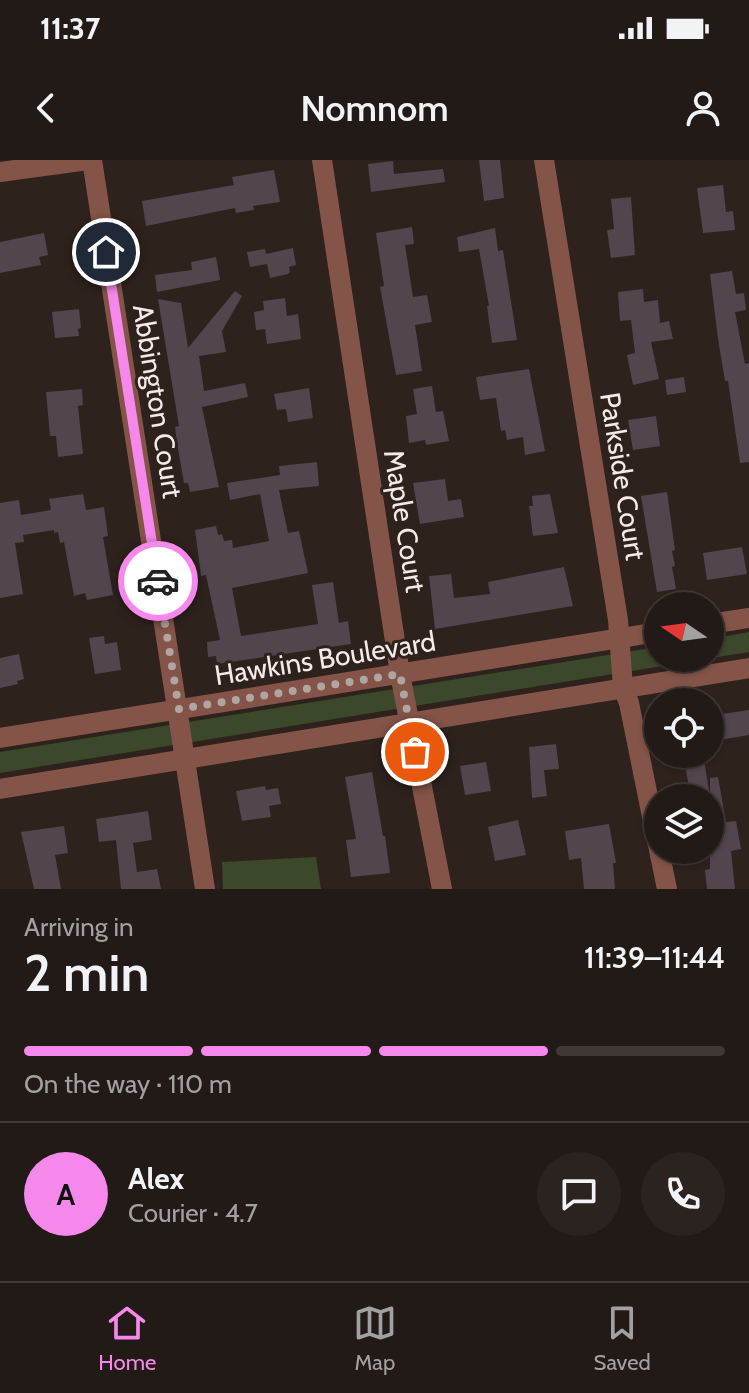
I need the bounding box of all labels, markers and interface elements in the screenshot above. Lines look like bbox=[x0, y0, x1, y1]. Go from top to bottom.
text: 11:37 bbox=[40, 10, 100, 47]
icon: back bbox=[24, 86, 68, 130]
text: Nomnom bbox=[300, 86, 449, 130]
icon: person bbox=[681, 86, 725, 130]
pin bbox=[72, 218, 140, 286]
icon: home bbox=[84, 230, 128, 274]
street label: Abbington Court bbox=[126, 302, 190, 500]
street label: Parkside Court bbox=[593, 390, 653, 562]
street label: Maple Court bbox=[377, 447, 433, 595]
courier bbox=[118, 541, 198, 621]
icon: car bbox=[136, 559, 180, 603]
north arrow bbox=[644, 592, 724, 672]
map controls bbox=[644, 592, 724, 864]
street label: Hawkins Boulevard bbox=[212, 624, 438, 692]
button: locate bbox=[644, 688, 724, 768]
pin bbox=[381, 718, 449, 786]
icon: bag bbox=[393, 730, 437, 774]
button: layers bbox=[644, 784, 724, 864]
text: Arriving in bbox=[24, 911, 134, 943]
text: 11:39–11:44 bbox=[584, 939, 725, 976]
text: 2 min bbox=[24, 941, 149, 1004]
text: On the way · 110 m bbox=[24, 1068, 232, 1100]
button: chat bbox=[537, 1152, 621, 1236]
button: phone bbox=[641, 1152, 725, 1236]
text: Alex bbox=[128, 1160, 184, 1197]
text: A bbox=[57, 1176, 75, 1213]
text: Courier · 4.7 bbox=[128, 1197, 258, 1229]
tab: Home bbox=[98, 1301, 156, 1376]
tab: Map bbox=[353, 1301, 397, 1376]
tab: Saved bbox=[594, 1301, 651, 1376]

